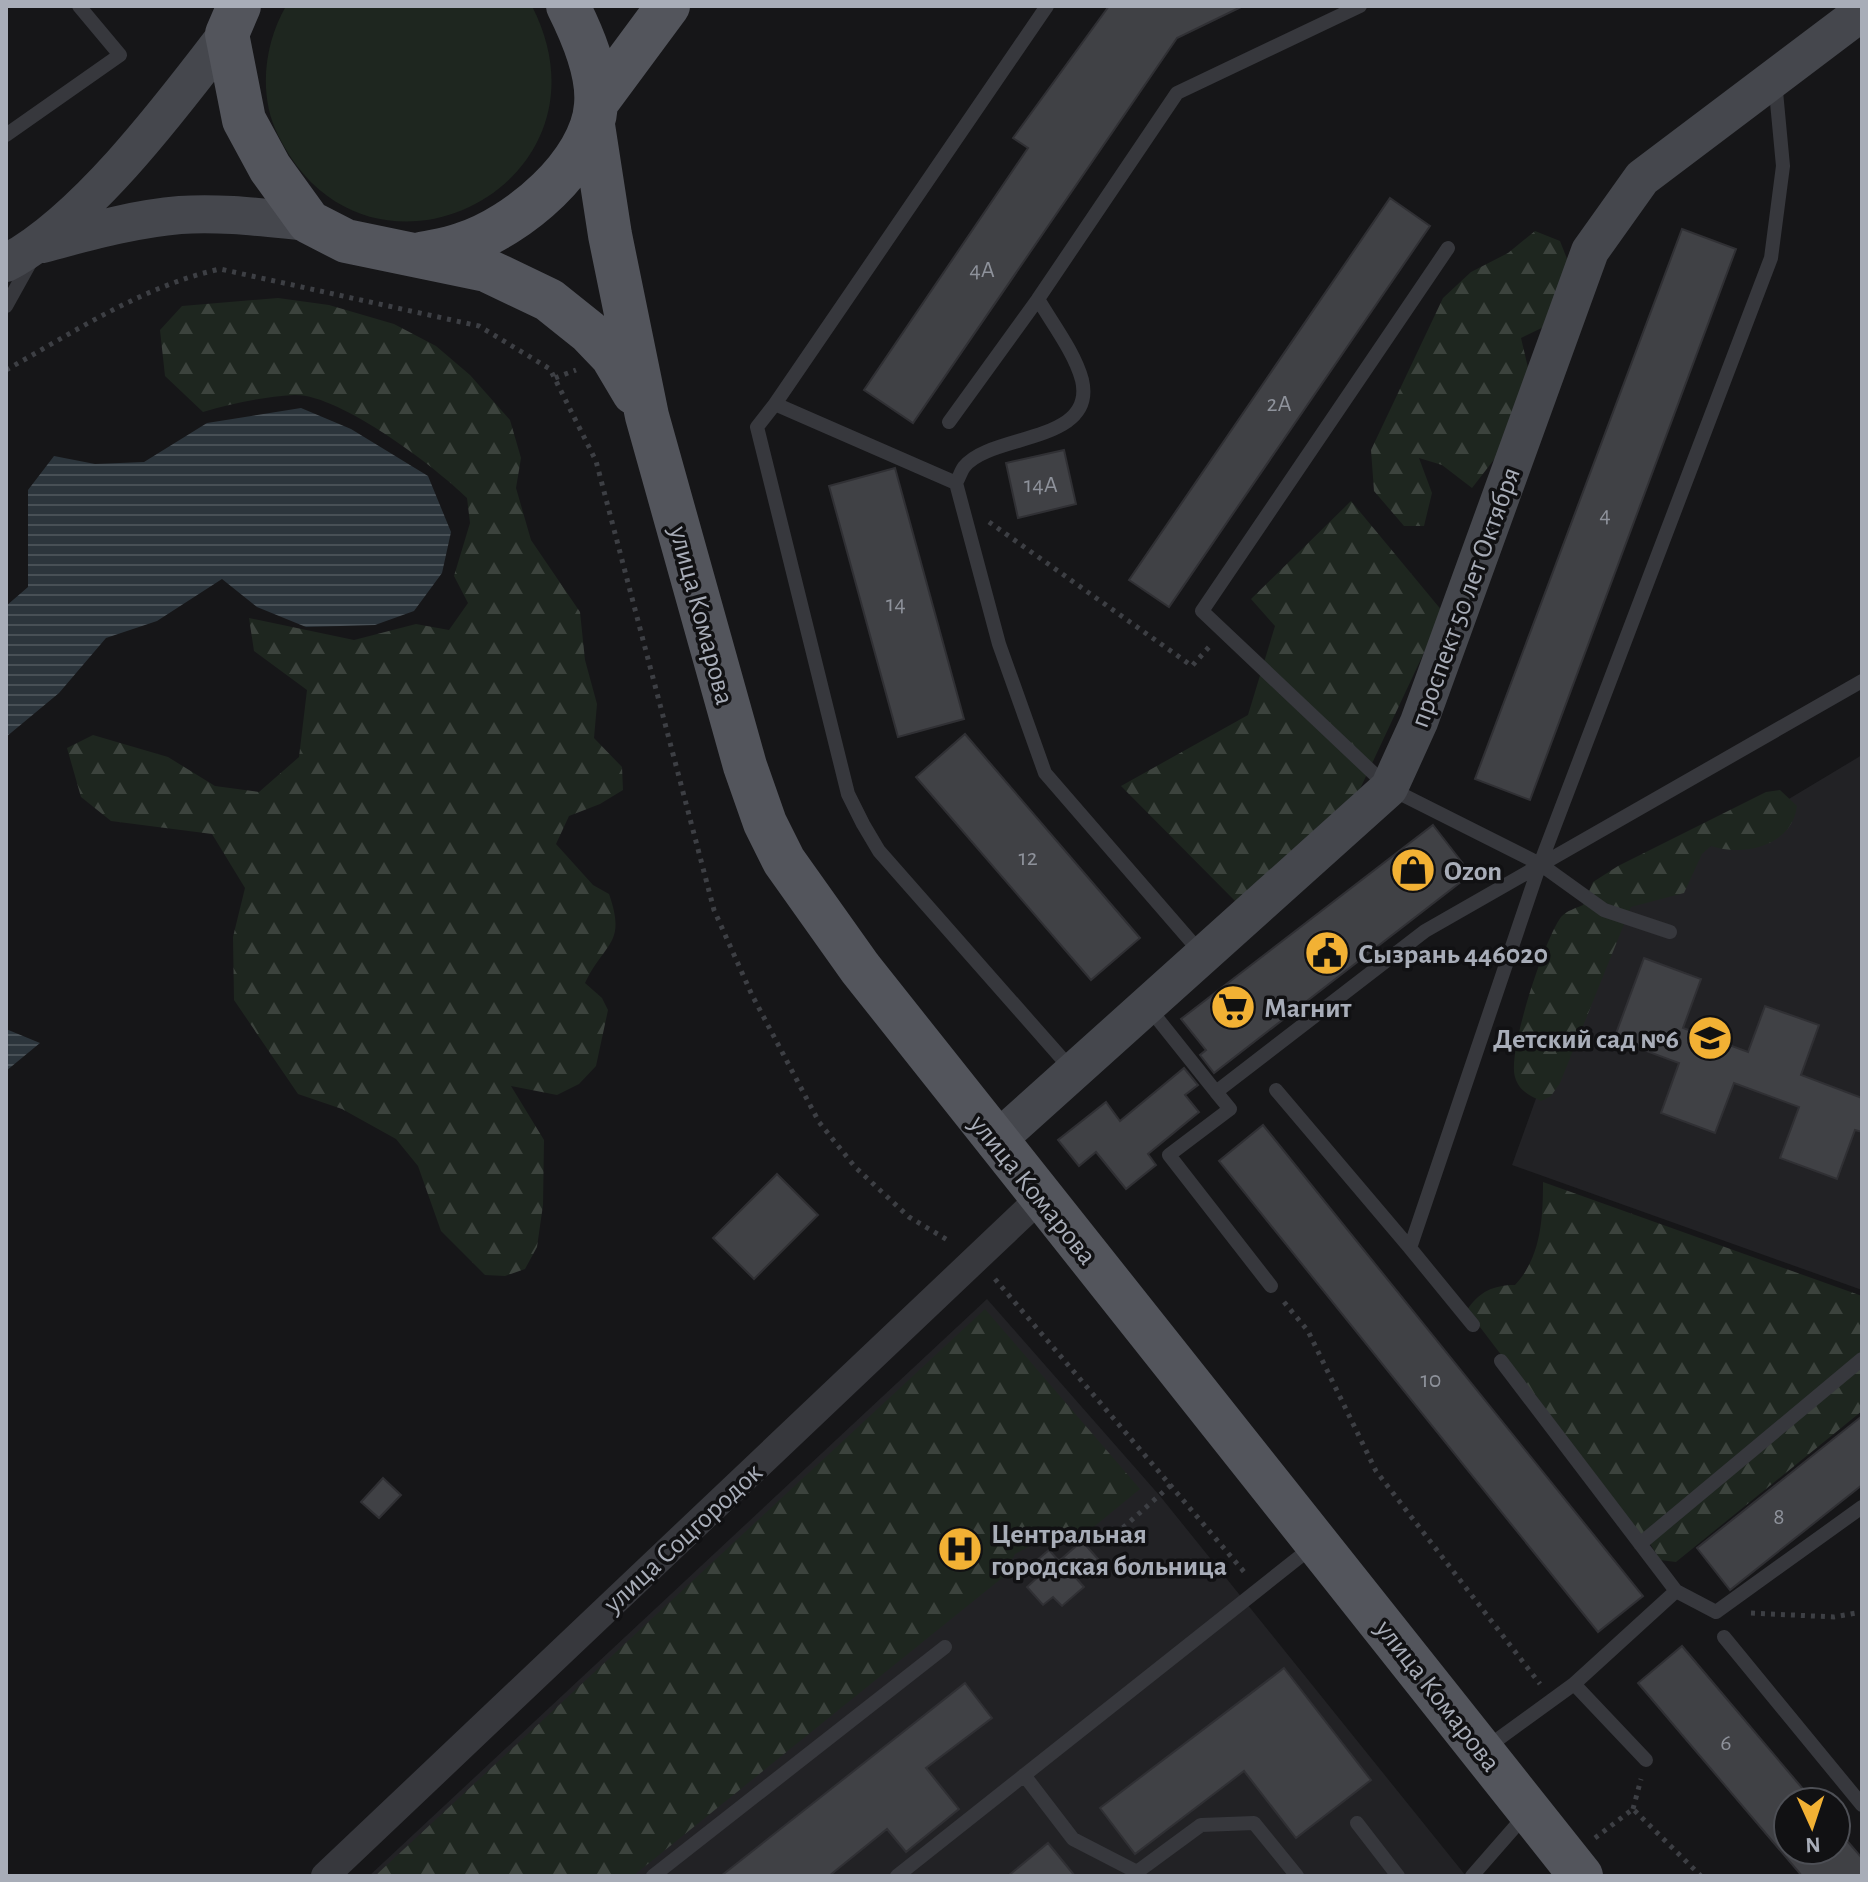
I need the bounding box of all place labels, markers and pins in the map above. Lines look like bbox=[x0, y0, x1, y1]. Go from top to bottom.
shop icon: Ozon bbox=[1389, 846, 1437, 894]
place label: Ozon bbox=[1444, 858, 1502, 886]
public building icon: Сызрань 446020 bbox=[1303, 929, 1351, 977]
place label: Сызрань 446020 bbox=[1358, 941, 1548, 969]
supermarket icon: Магнит bbox=[1209, 983, 1257, 1031]
place label: Магнит bbox=[1264, 995, 1353, 1023]
school or university icon: Детский сад №6 bbox=[1686, 1014, 1734, 1062]
place label: Детский сад №6 bbox=[1493, 1026, 1679, 1054]
place label: Центральная городская больница bbox=[991, 1521, 1227, 1581]
hospital icon: Центральная городская больница bbox=[936, 1525, 984, 1573]

